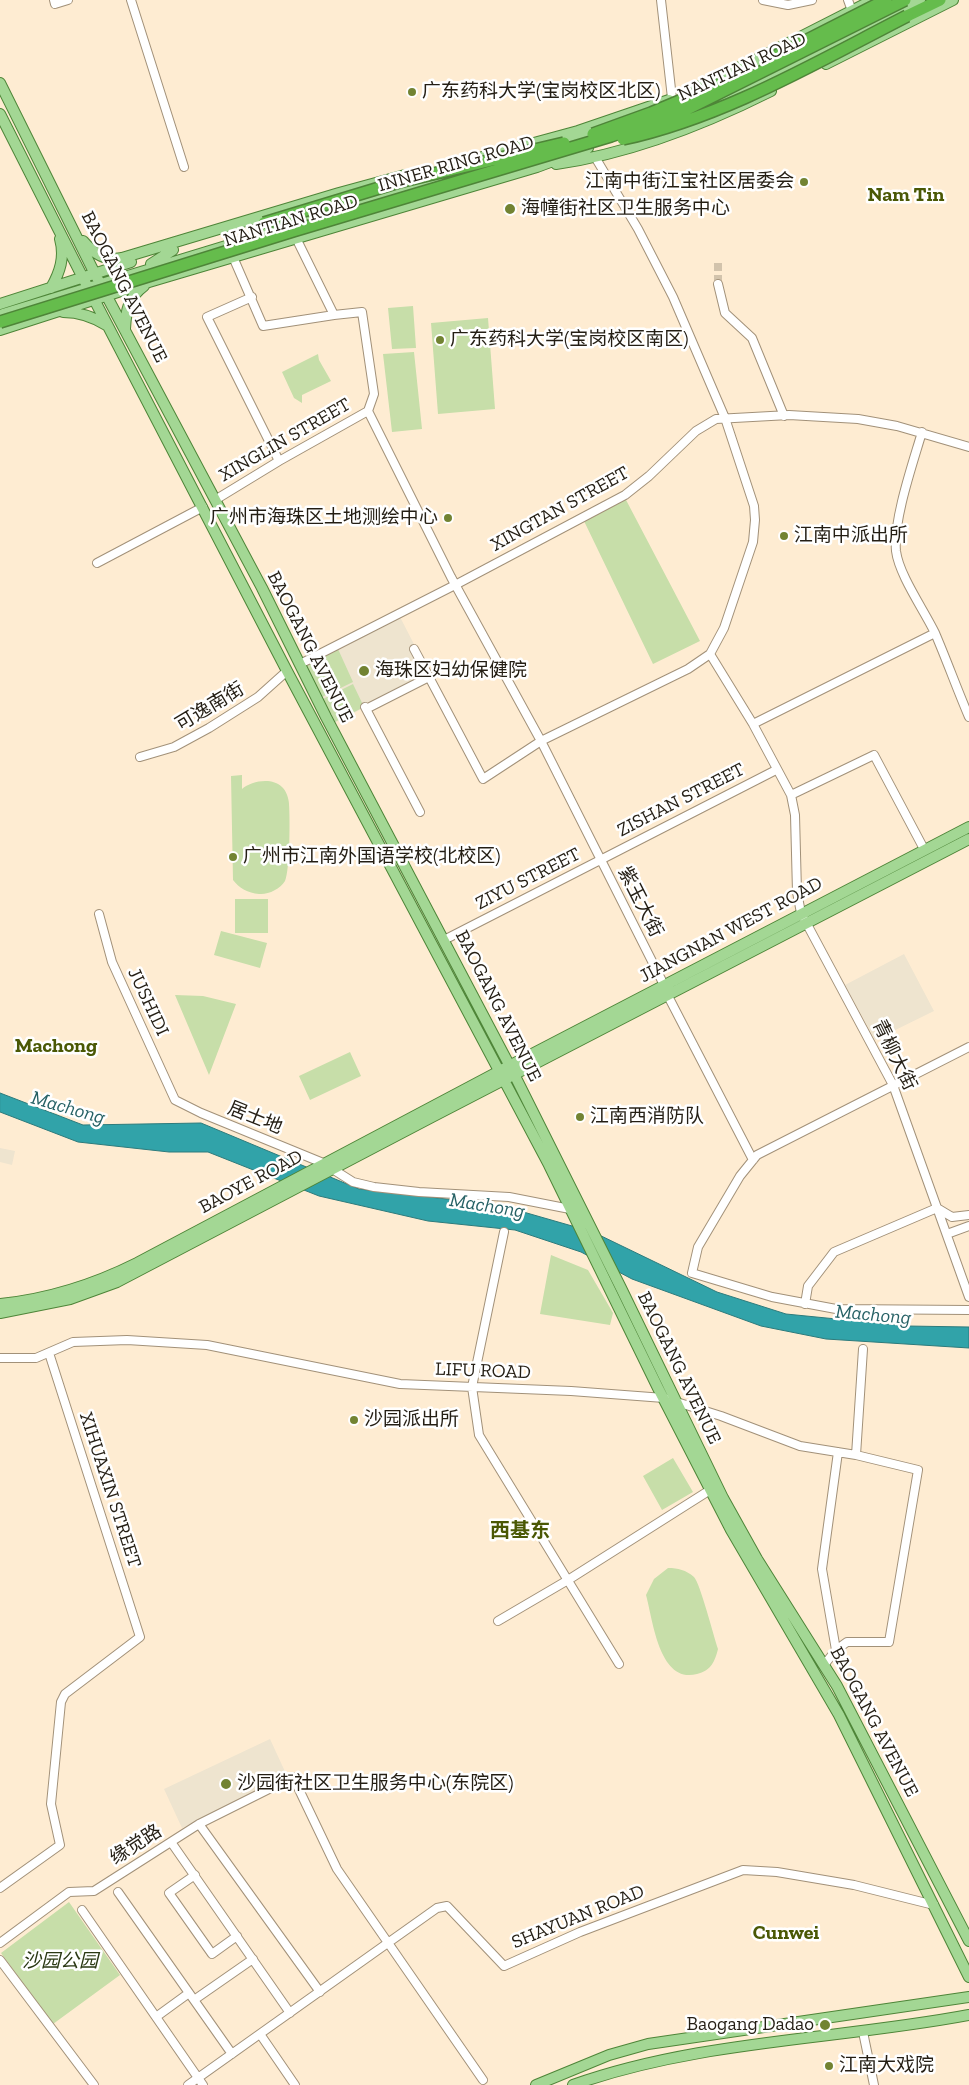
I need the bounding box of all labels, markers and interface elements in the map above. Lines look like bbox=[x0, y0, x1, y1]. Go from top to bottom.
street label: NANTIAN ROAD bbox=[674, 27, 810, 107]
place label: 广东药科大学(宝岗校区北区) bbox=[422, 81, 660, 103]
marker: 广东药科大学(宝岗校区北区) bbox=[406, 86, 418, 98]
street label: INNER RING ROAD bbox=[375, 131, 537, 197]
place label: 江南中街江宝社区居委会 bbox=[585, 171, 794, 193]
marker: 江南中街江宝社区居委会 bbox=[798, 176, 810, 188]
district label: Nam Tin bbox=[868, 183, 944, 207]
street label: NANTIAN ROAD bbox=[221, 190, 361, 252]
place label: 海幢街社区卫生服务中心 bbox=[521, 198, 730, 220]
marker: 海幢街社区卫生服务中心 bbox=[503, 202, 517, 216]
street label: BAOGANG AVENUE bbox=[76, 208, 172, 366]
place label: 广东药科大学(宝岗校区南区) bbox=[450, 329, 688, 351]
marker: 广东药科大学(宝岗校区南区) bbox=[434, 334, 446, 346]
street label: XINGLIN STREET bbox=[215, 393, 355, 487]
street label: XINGTAN STREET bbox=[487, 462, 633, 556]
place label: 广州市海珠区土地测绘中心 bbox=[210, 507, 438, 529]
marker: 广州市海珠区土地测绘中心 bbox=[442, 512, 454, 524]
place label: 江南中派出所 bbox=[794, 525, 908, 547]
marker: 江南中派出所 bbox=[778, 530, 790, 542]
street label: BAOGANG AVENUE bbox=[262, 568, 358, 726]
place label: 海珠区妇幼保健院 bbox=[375, 660, 527, 682]
marker: 海珠区妇幼保健院 bbox=[357, 664, 371, 678]
street label: 可逸南街 bbox=[172, 678, 248, 736]
street label: ZISHAN STREET bbox=[613, 758, 749, 842]
street label: ZIYU STREET bbox=[472, 843, 584, 915]
place label: 广州市江南外国语学校(北校区) bbox=[243, 846, 500, 868]
marker: 广州市江南外国语学校(北校区) bbox=[227, 851, 239, 863]
street label: 紫玉大街 bbox=[613, 863, 667, 941]
street label: JIANGNAN WEST ROAD bbox=[636, 872, 826, 988]
street label: BAOGANG AVENUE bbox=[450, 927, 546, 1085]
street label: JUSHIDI bbox=[122, 964, 174, 1040]
street label: 青柳大街 bbox=[867, 1016, 921, 1094]
district label: Machong bbox=[15, 1034, 97, 1058]
water label: Machong bbox=[28, 1086, 108, 1130]
street label: 居士地 bbox=[224, 1097, 286, 1139]
place label: 江南西消防队 bbox=[590, 1106, 704, 1128]
marker: 江南西消防队 bbox=[574, 1111, 586, 1123]
street label: BAOYE ROAD bbox=[195, 1145, 307, 1219]
water label: Machong bbox=[448, 1188, 526, 1224]
street label: BAOGANG AVENUE bbox=[632, 1288, 726, 1448]
water label: Machong bbox=[834, 1300, 912, 1330]
street label: LIFU ROAD bbox=[435, 1358, 531, 1384]
place label: 沙园派出所 bbox=[364, 1409, 459, 1431]
street label: XIHUAXIN STREET bbox=[74, 1410, 146, 1570]
marker: 沙园派出所 bbox=[348, 1414, 360, 1426]
district label: 西基东 bbox=[490, 1519, 550, 1543]
street label: BAOGANG AVENUE bbox=[825, 1643, 923, 1801]
place label: 沙园街社区卫生服务中心(东院区) bbox=[237, 1773, 513, 1795]
marker: 沙园街社区卫生服务中心(东院区) bbox=[219, 1777, 233, 1791]
street label: 缘觉路 bbox=[106, 1820, 166, 1870]
street label: SHAYUAN ROAD bbox=[508, 1880, 648, 1954]
district label: Cunwei bbox=[753, 1921, 819, 1945]
park label: 沙园公园 bbox=[22, 1951, 98, 1973]
place label: Baogang Dadao bbox=[687, 2014, 814, 2036]
marker: Baogang Dadao bbox=[818, 2018, 832, 2032]
place label: 江南大戏院 bbox=[839, 2055, 934, 2077]
marker: 江南大戏院 bbox=[823, 2060, 835, 2072]

